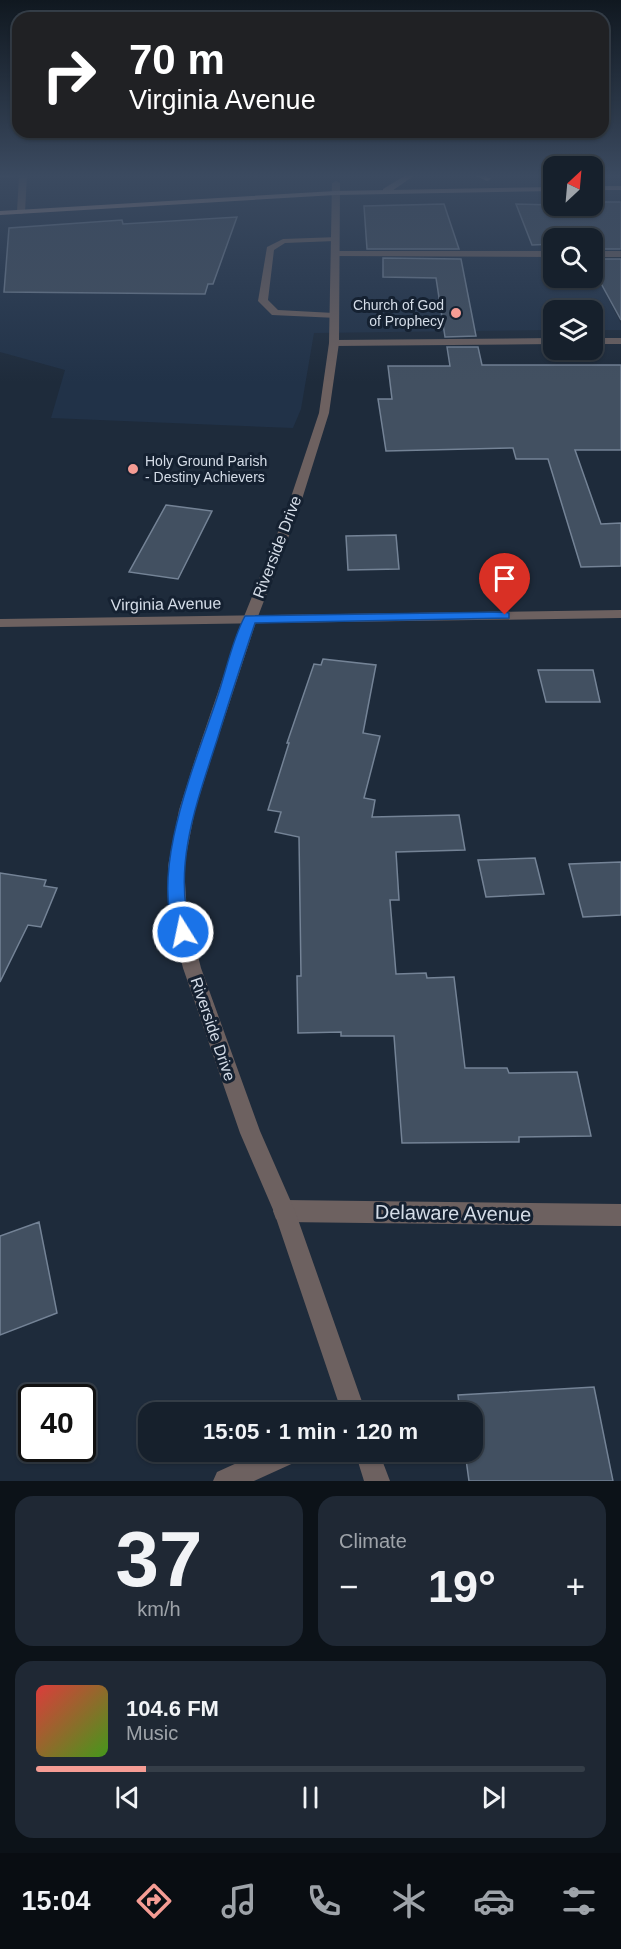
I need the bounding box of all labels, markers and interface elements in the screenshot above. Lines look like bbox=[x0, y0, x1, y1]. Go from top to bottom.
icon: right bbox=[30, 36, 108, 114]
text: 70 m bbox=[129, 36, 225, 83]
text: Virginia Avenue bbox=[129, 85, 316, 115]
north arrow bbox=[543, 156, 603, 216]
map controls bbox=[543, 156, 603, 360]
button: search bbox=[543, 228, 603, 288]
place label: Church of God of Prophecy bbox=[353, 297, 444, 329]
button: layers bbox=[543, 300, 603, 360]
marker: Church of God of Prophecy bbox=[449, 306, 463, 320]
place label: Holy Ground Parish - Destiny Achievers bbox=[145, 453, 267, 485]
marker: Holy Ground Parish - Destiny Achievers bbox=[126, 462, 140, 476]
street label: Riverside Drive bbox=[250, 493, 304, 601]
pin bbox=[479, 553, 530, 615]
icon: arrive bbox=[488, 562, 521, 595]
street label: Virginia Avenue bbox=[111, 595, 222, 613]
position arrow bbox=[151, 900, 215, 964]
street label: Riverside Drive bbox=[187, 975, 239, 1083]
street label: Delaware Avenue bbox=[375, 1201, 531, 1225]
speed limit sign: 40 bbox=[18, 1384, 96, 1462]
text: 15:05 · 1 min · 120 m bbox=[203, 1419, 418, 1444]
text: 37 bbox=[116, 1515, 202, 1603]
text: Climate bbox=[339, 1530, 407, 1552]
text: 19° bbox=[428, 1561, 496, 1612]
text: − bbox=[339, 1568, 358, 1605]
text: + bbox=[566, 1568, 585, 1605]
text: km/h bbox=[137, 1598, 181, 1620]
text: 104.6 FM bbox=[126, 1696, 219, 1721]
text: Music bbox=[126, 1722, 178, 1744]
icon: previous bbox=[111, 1781, 144, 1814]
icon: pause bbox=[294, 1781, 327, 1814]
icon: next bbox=[477, 1781, 510, 1814]
icon: directions bbox=[133, 1880, 175, 1922]
icon: music bbox=[218, 1880, 260, 1922]
icon: phone bbox=[303, 1880, 345, 1922]
icon: climate bbox=[388, 1880, 430, 1922]
icon: car bbox=[473, 1880, 515, 1922]
icon: filters bbox=[558, 1880, 600, 1922]
text: 15:04 bbox=[21, 1886, 90, 1916]

